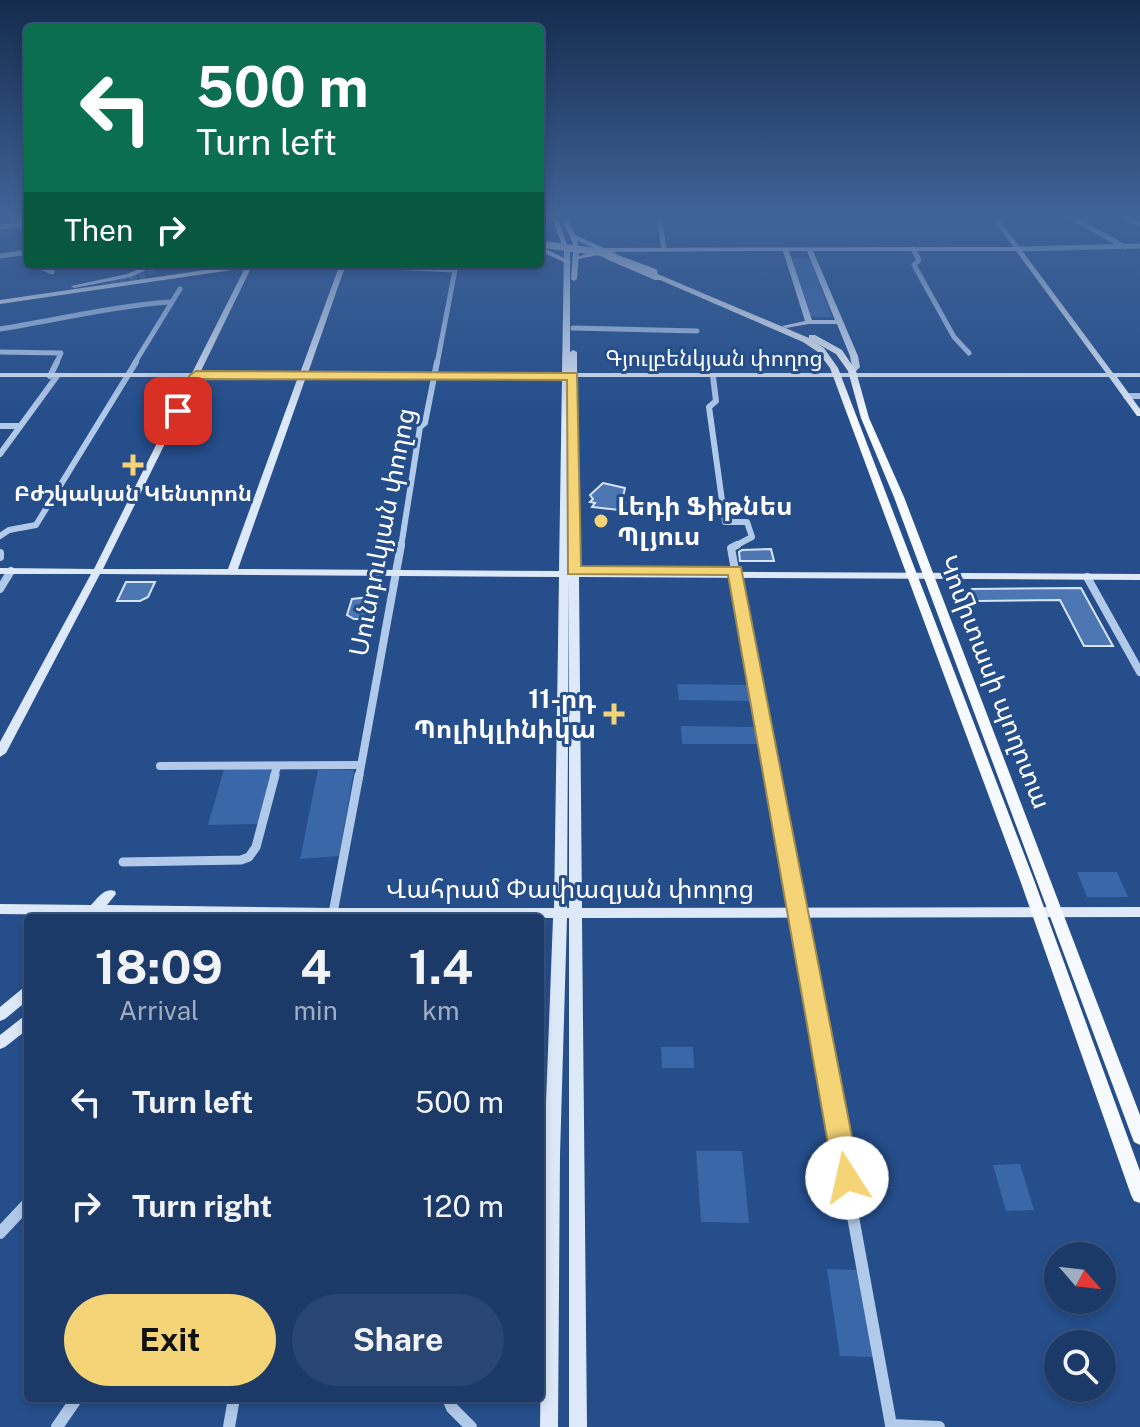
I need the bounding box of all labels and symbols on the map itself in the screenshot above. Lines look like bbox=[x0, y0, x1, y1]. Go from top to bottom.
street label: Գյուլբենկյան փողոց bbox=[605, 345, 823, 371]
pin bbox=[144, 377, 212, 445]
street label: Սունդուկյան փողոց bbox=[342, 405, 421, 659]
marker: Բժշկական Կենտրոն bbox=[122, 454, 144, 476]
place label: Բժշկական Կենտրոն bbox=[14, 480, 252, 506]
place label: Լեդի Ֆիթնես Պլյուս bbox=[617, 490, 793, 551]
marker: Լեդի Ֆիթնես Պլյուս bbox=[592, 512, 610, 530]
street label: Կոմիտասի պողոտա bbox=[933, 551, 1058, 813]
place label: 11-րդ Պոլիկլինիկա bbox=[413, 683, 596, 744]
marker: 11-րդ Պոլիկլինիկա bbox=[603, 703, 625, 725]
street label: Վահրամ Փափազյան փողոց bbox=[386, 873, 754, 904]
position arrow bbox=[805, 1136, 889, 1220]
north arrow bbox=[1044, 1242, 1116, 1314]

